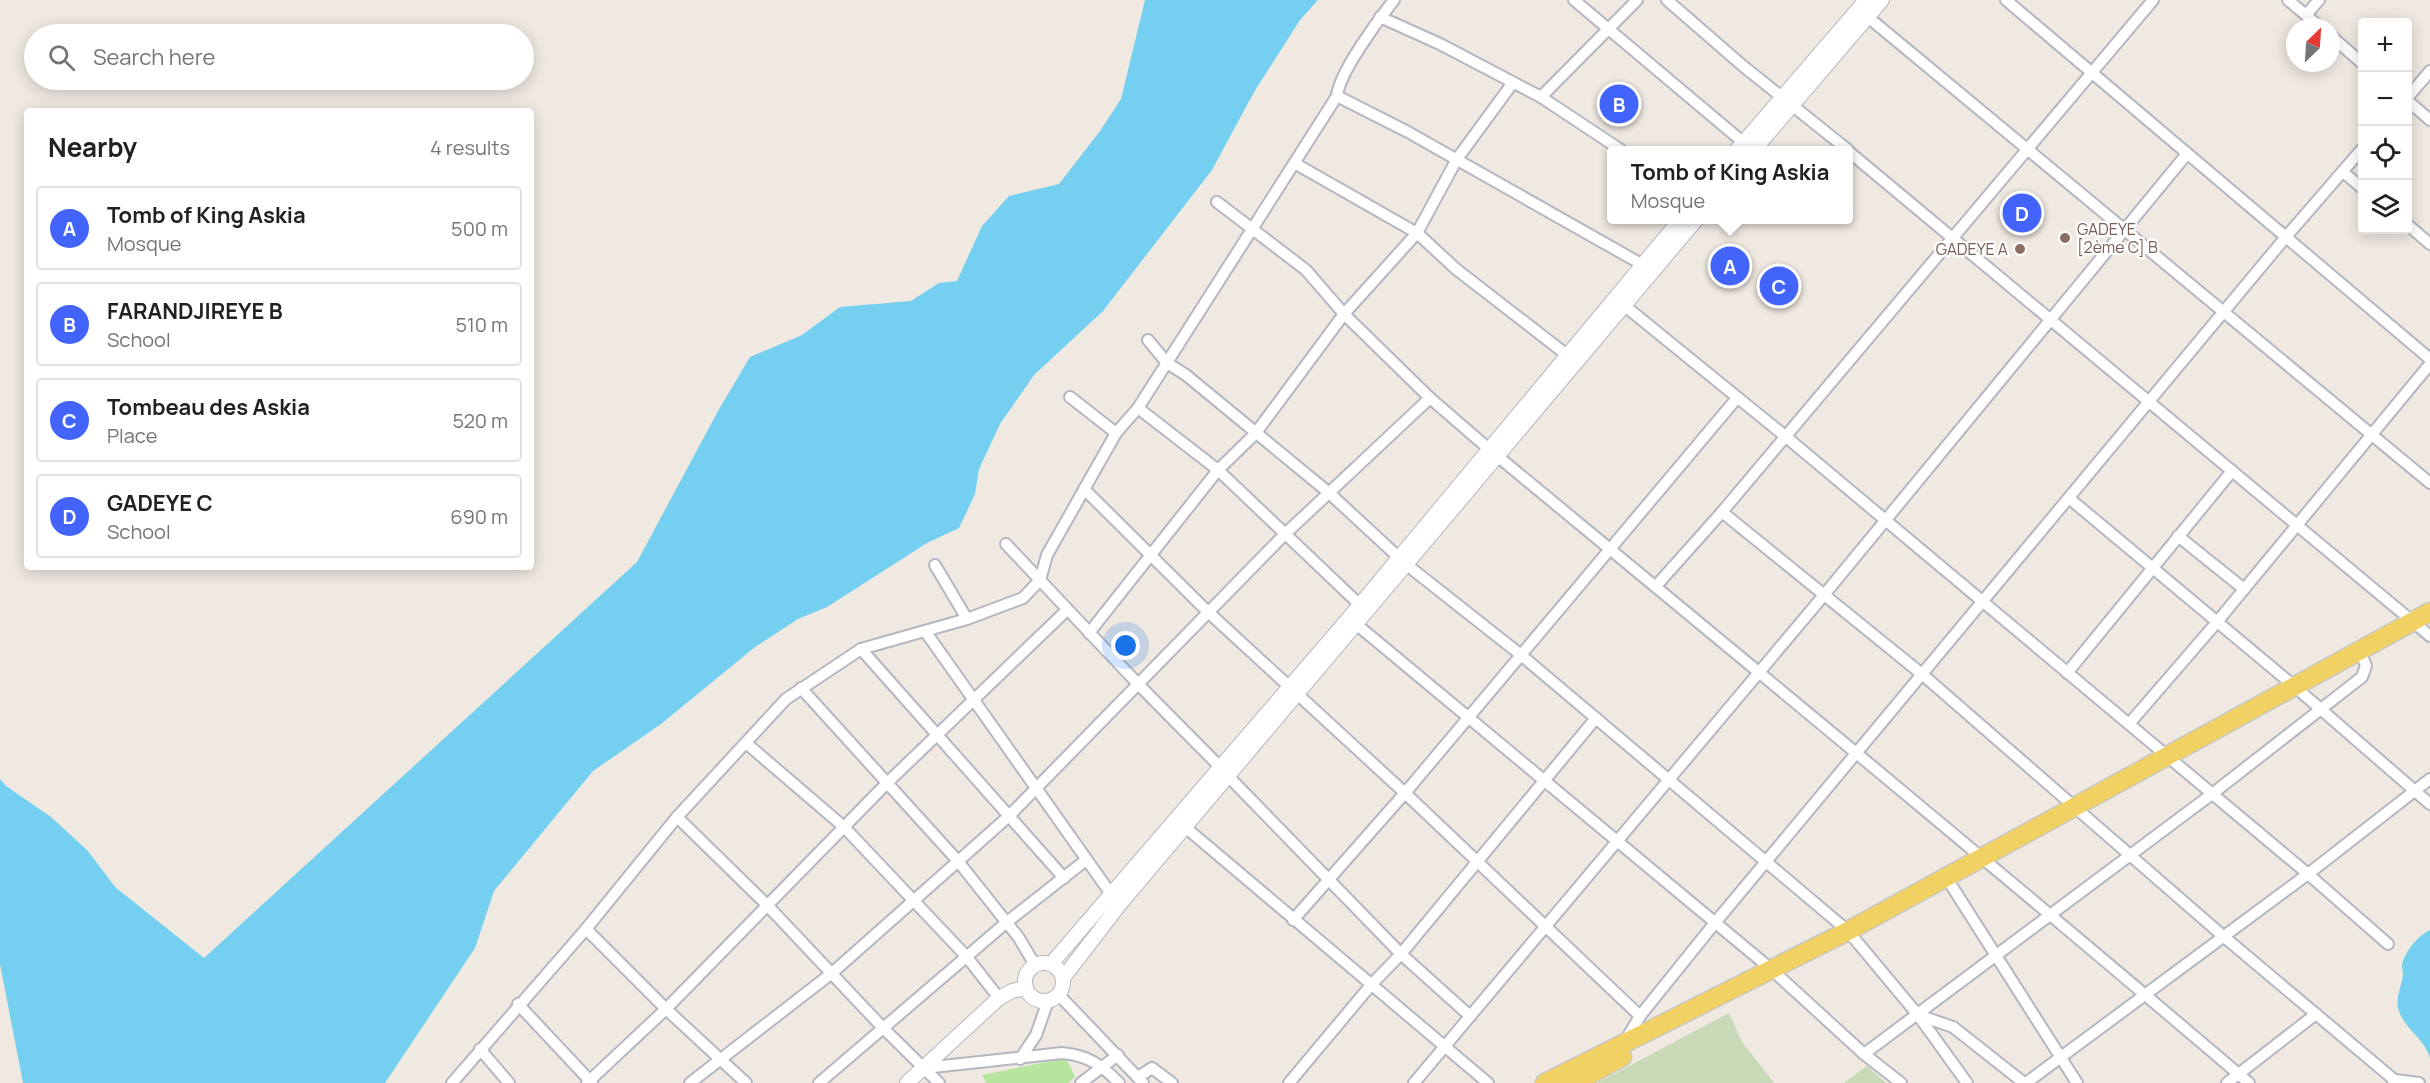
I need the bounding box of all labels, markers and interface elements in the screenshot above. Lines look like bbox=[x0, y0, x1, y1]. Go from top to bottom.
north arrow bbox=[2286, 18, 2340, 72]
map controls bbox=[2358, 18, 2412, 234]
button: + bbox=[2358, 18, 2412, 72]
search box bbox=[24, 24, 534, 90]
icon: search bbox=[45, 41, 78, 74]
text: Search here bbox=[93, 42, 215, 72]
button: − bbox=[2358, 72, 2412, 126]
pin: B bbox=[1600, 82, 1638, 126]
button: locate bbox=[2358, 126, 2412, 180]
text: Nearby bbox=[48, 129, 137, 165]
text: 4 results bbox=[430, 134, 510, 161]
popup bbox=[1607, 146, 1853, 224]
text: Tomb of King Askia bbox=[1631, 157, 1829, 187]
button: layers bbox=[2358, 180, 2412, 234]
text: Mosque bbox=[1631, 187, 1705, 214]
pin: D bbox=[2002, 190, 2042, 236]
text: Tomb of King Askia bbox=[107, 200, 306, 230]
text: A bbox=[63, 215, 76, 242]
text: 500 m bbox=[451, 215, 508, 242]
place label: GADEYE [2ème C] B bbox=[2077, 218, 2158, 258]
text: Mosque bbox=[107, 230, 181, 257]
marker: GADEYE [2ème C] B bbox=[2058, 231, 2072, 245]
place label: GADEYE A bbox=[1936, 238, 2008, 260]
marker: GADEYE A bbox=[2013, 242, 2027, 256]
pin: A bbox=[1710, 244, 1750, 288]
pin: C bbox=[1760, 264, 1798, 308]
text: FARANDJIREYE B bbox=[107, 296, 283, 326]
text: B bbox=[63, 311, 76, 338]
text: 510 m bbox=[455, 311, 508, 338]
text: School bbox=[107, 326, 171, 353]
text: Tombeau des Askia bbox=[107, 392, 310, 422]
text: C bbox=[62, 407, 77, 434]
text: 520 m bbox=[452, 407, 508, 434]
text: Place bbox=[107, 422, 157, 449]
text: GADEYE C bbox=[107, 488, 213, 518]
text: D bbox=[62, 503, 77, 530]
text: 690 m bbox=[450, 503, 508, 530]
text: School bbox=[107, 518, 171, 545]
your location bbox=[1111, 631, 1140, 660]

